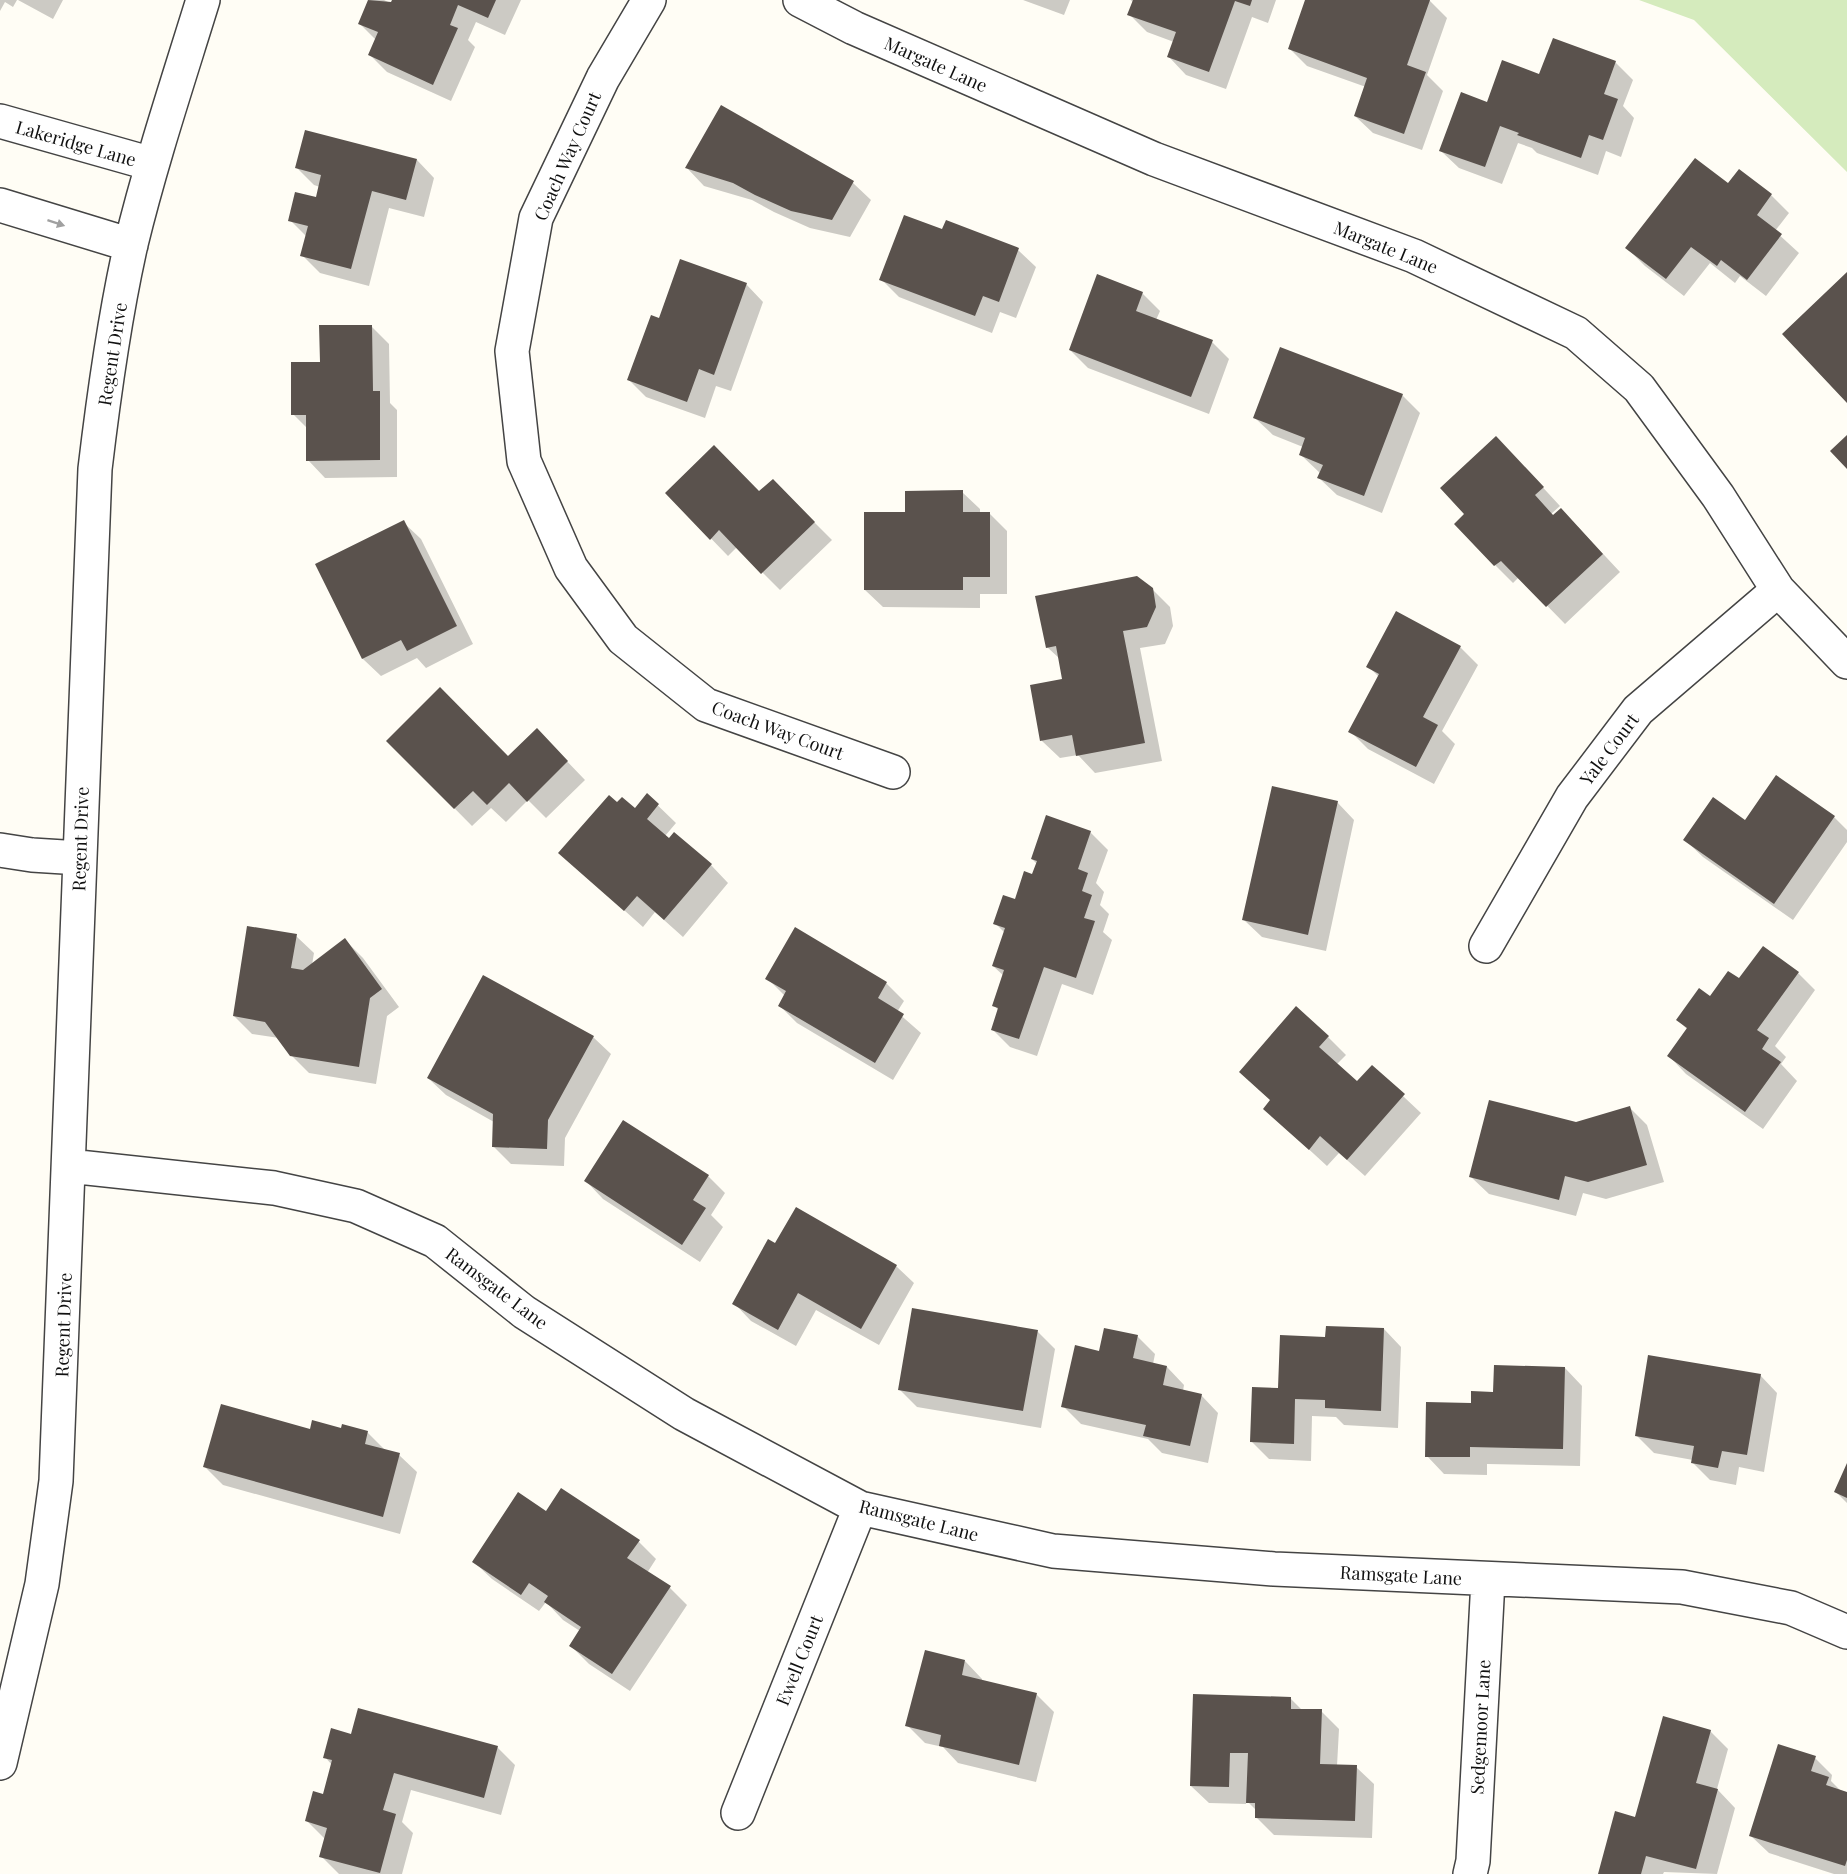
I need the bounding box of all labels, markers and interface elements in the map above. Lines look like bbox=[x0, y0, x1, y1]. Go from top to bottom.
street label: Margate Lane bbox=[881, 31, 991, 97]
street label: Coach Way Court bbox=[528, 87, 606, 224]
street label: Lakeridge Lane bbox=[13, 114, 139, 172]
street label: Margate Lane bbox=[1330, 215, 1442, 279]
one-way arrow bbox=[47, 219, 65, 228]
street label: Regent Drive bbox=[92, 300, 132, 408]
street label: Coach Way Court bbox=[709, 695, 848, 765]
street label: Yale Court bbox=[1574, 708, 1644, 791]
street label: Regent Drive bbox=[66, 786, 94, 892]
street label: Ramsgate Lane bbox=[441, 1242, 553, 1334]
street label: Regent Drive bbox=[49, 1272, 77, 1378]
street label: Ramsgate Lane bbox=[857, 1494, 981, 1546]
street label: Ramsgate Lane bbox=[1339, 1560, 1463, 1590]
street label: Ewell Court bbox=[770, 1611, 828, 1709]
street label: Sedgemoor Lane bbox=[1464, 1659, 1496, 1795]

